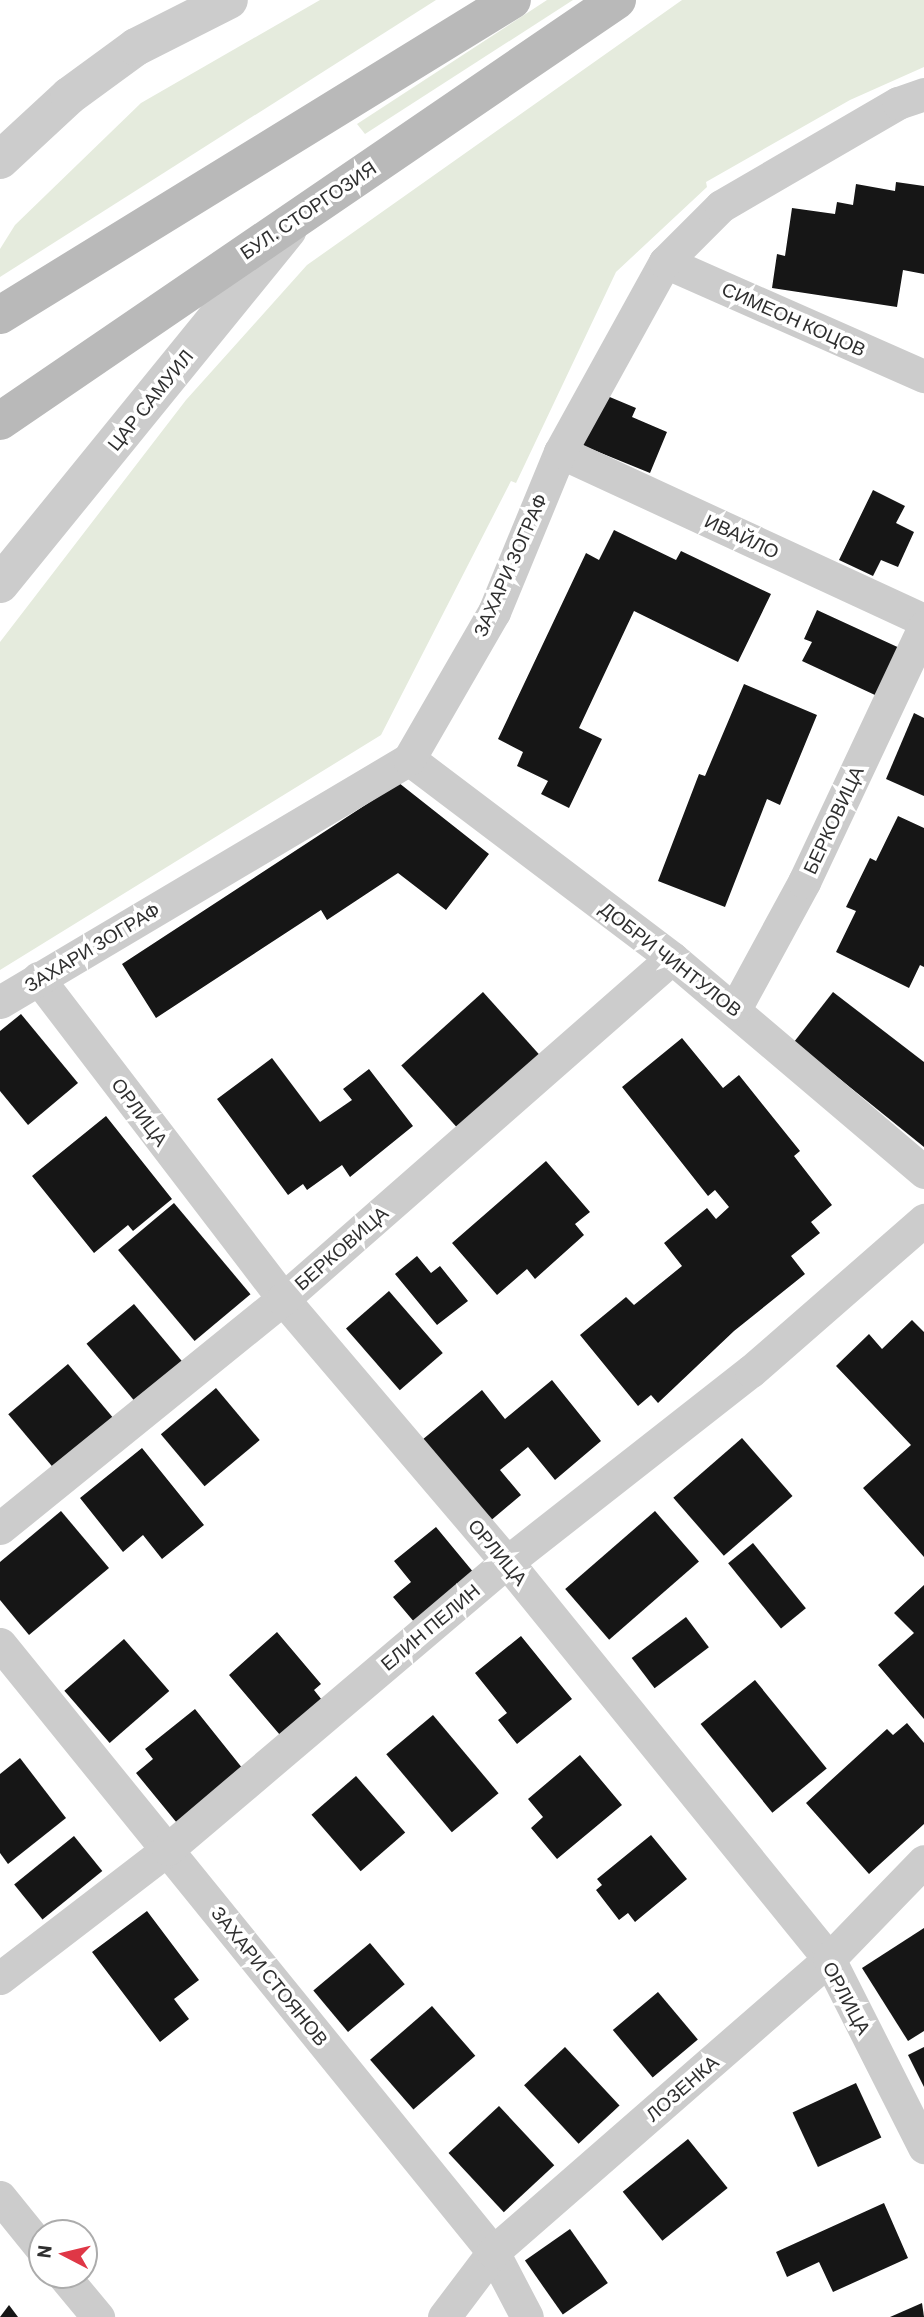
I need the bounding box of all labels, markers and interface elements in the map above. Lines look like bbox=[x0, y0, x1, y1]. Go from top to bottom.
street label: БУЛ. СТОРГОЗИЯ bbox=[236, 156, 380, 264]
street label: СИМЕОН КОЦОВ bbox=[719, 277, 869, 361]
street label: ЦАР САМУИЛ bbox=[102, 345, 198, 455]
street label: ЗАХАРИ ЗОГРАФ bbox=[468, 490, 552, 640]
street label: ИВАЙЛО bbox=[701, 509, 783, 563]
street label: БЕРКОВИЦА bbox=[798, 762, 868, 878]
street label: ДОБРИ ЧИНТУЛОВ bbox=[596, 897, 746, 1021]
street label: ЗАХАРИ ЗОГРАФ bbox=[20, 898, 164, 996]
street label: ОРЛИЦА bbox=[107, 1073, 173, 1151]
street label: БЕРКОВИЦА bbox=[290, 1201, 392, 1295]
street label: ОРЛИЦА bbox=[464, 1514, 532, 1590]
street label: ЕЛИН ПЕЛИН bbox=[376, 1579, 484, 1675]
street label: ЗАХАРИ СТОЯНОВ bbox=[207, 1902, 333, 2050]
street label: ОРЛИЦА bbox=[818, 1958, 876, 2038]
street label: ЛОЗЕНКА bbox=[641, 2050, 723, 2126]
north arrow bbox=[28, 2219, 98, 2289]
text: N bbox=[31, 2244, 56, 2259]

